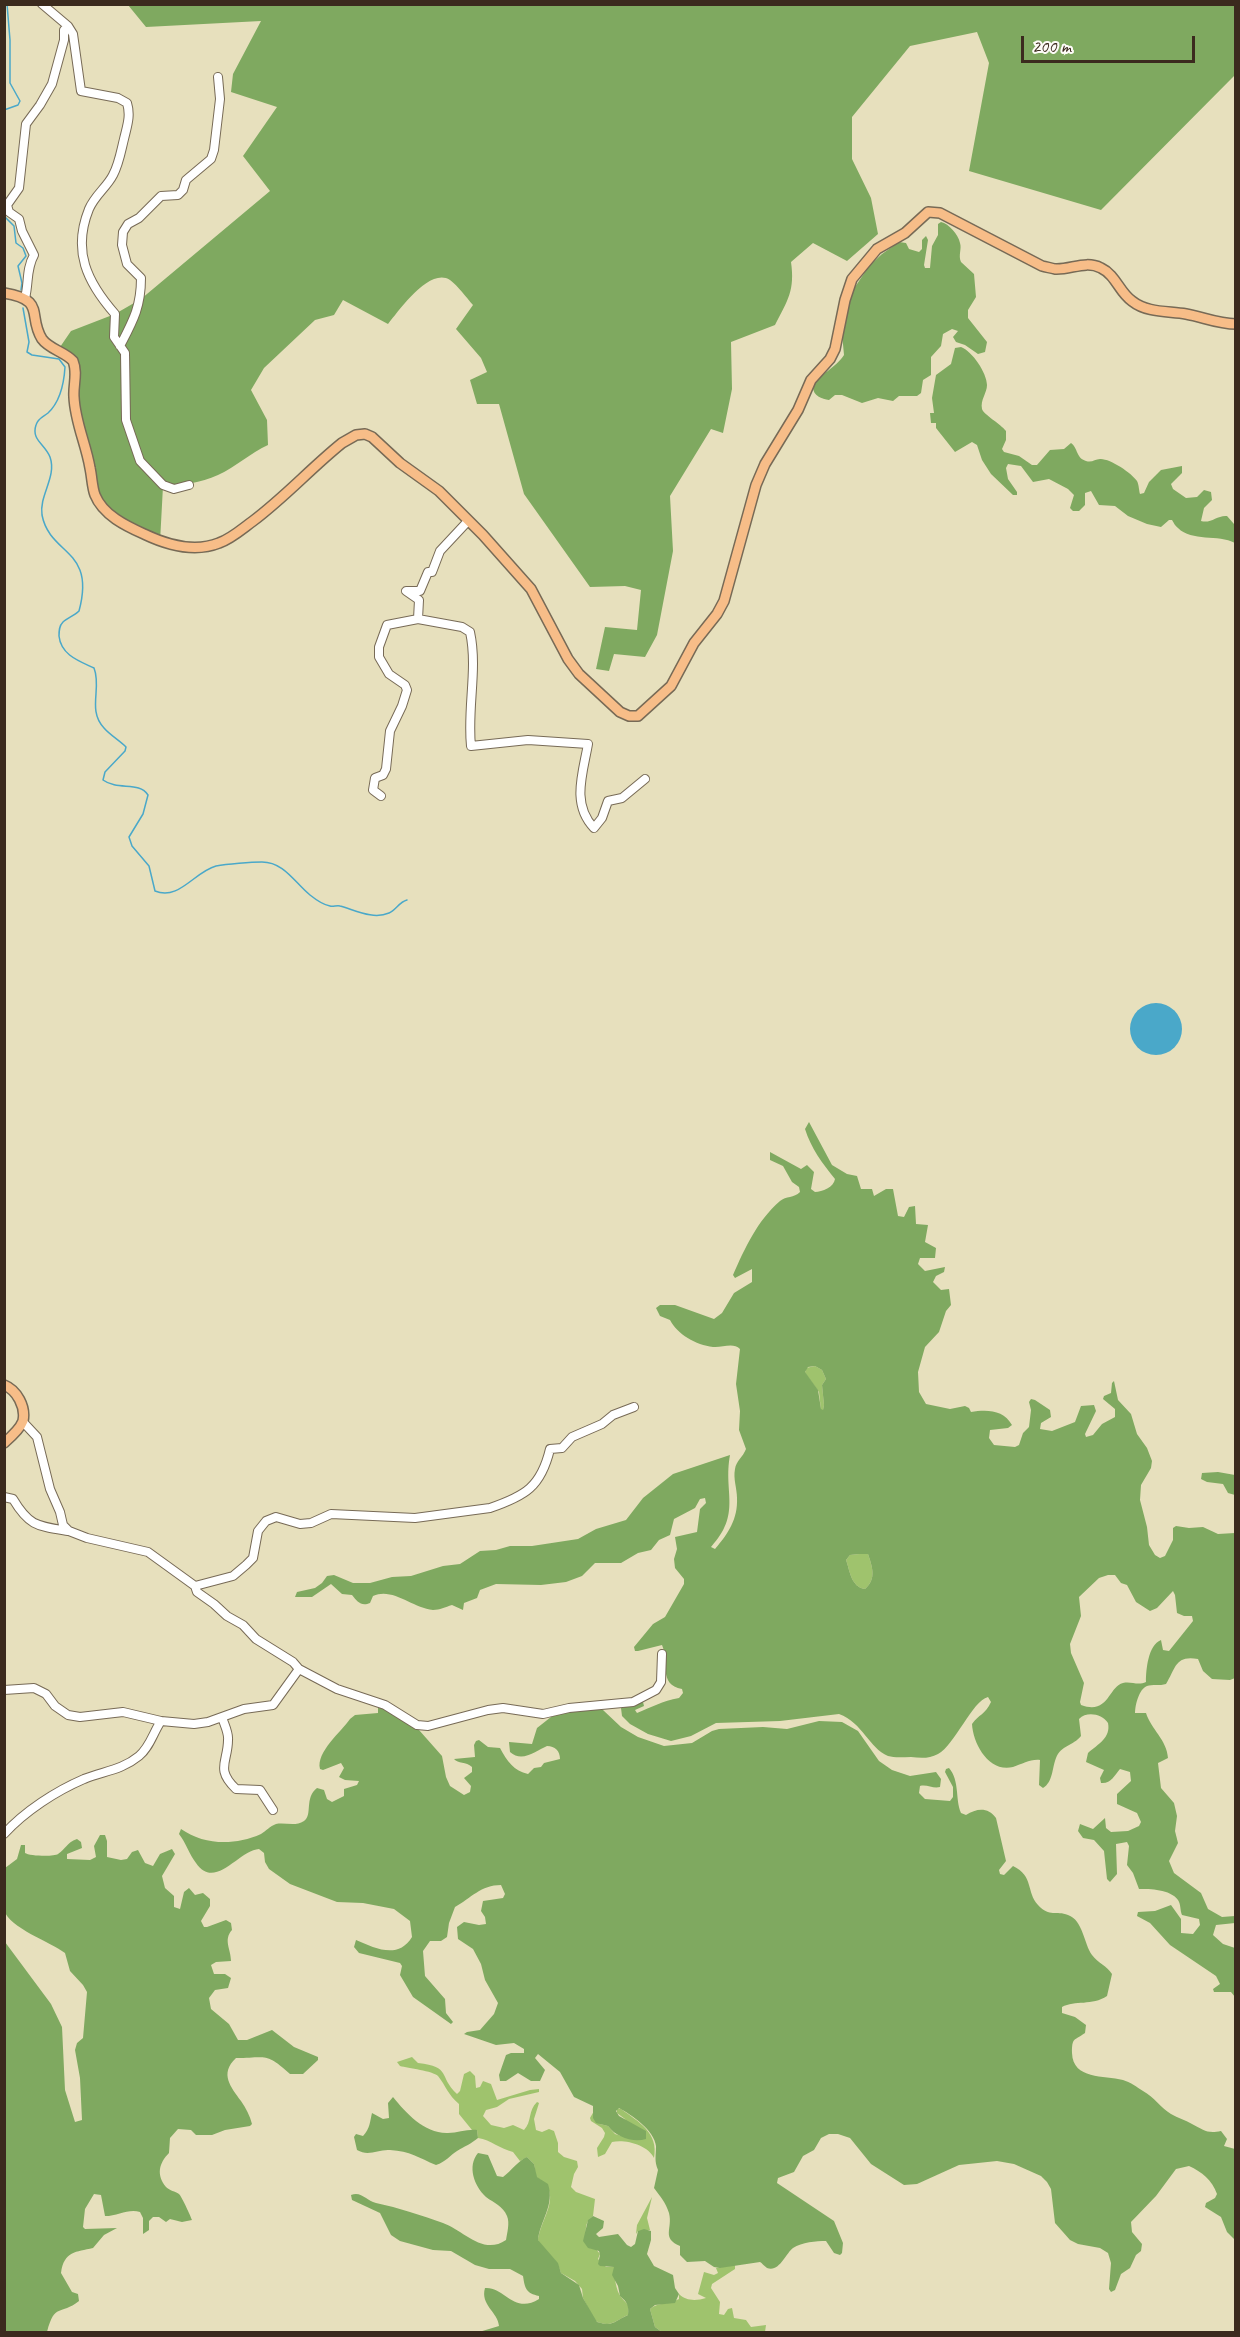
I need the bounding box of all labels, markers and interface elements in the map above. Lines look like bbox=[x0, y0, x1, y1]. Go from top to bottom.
scale bar bbox=[1024, 24, 1198, 62]
text: 200 m bbox=[1032, 35, 1071, 57]

